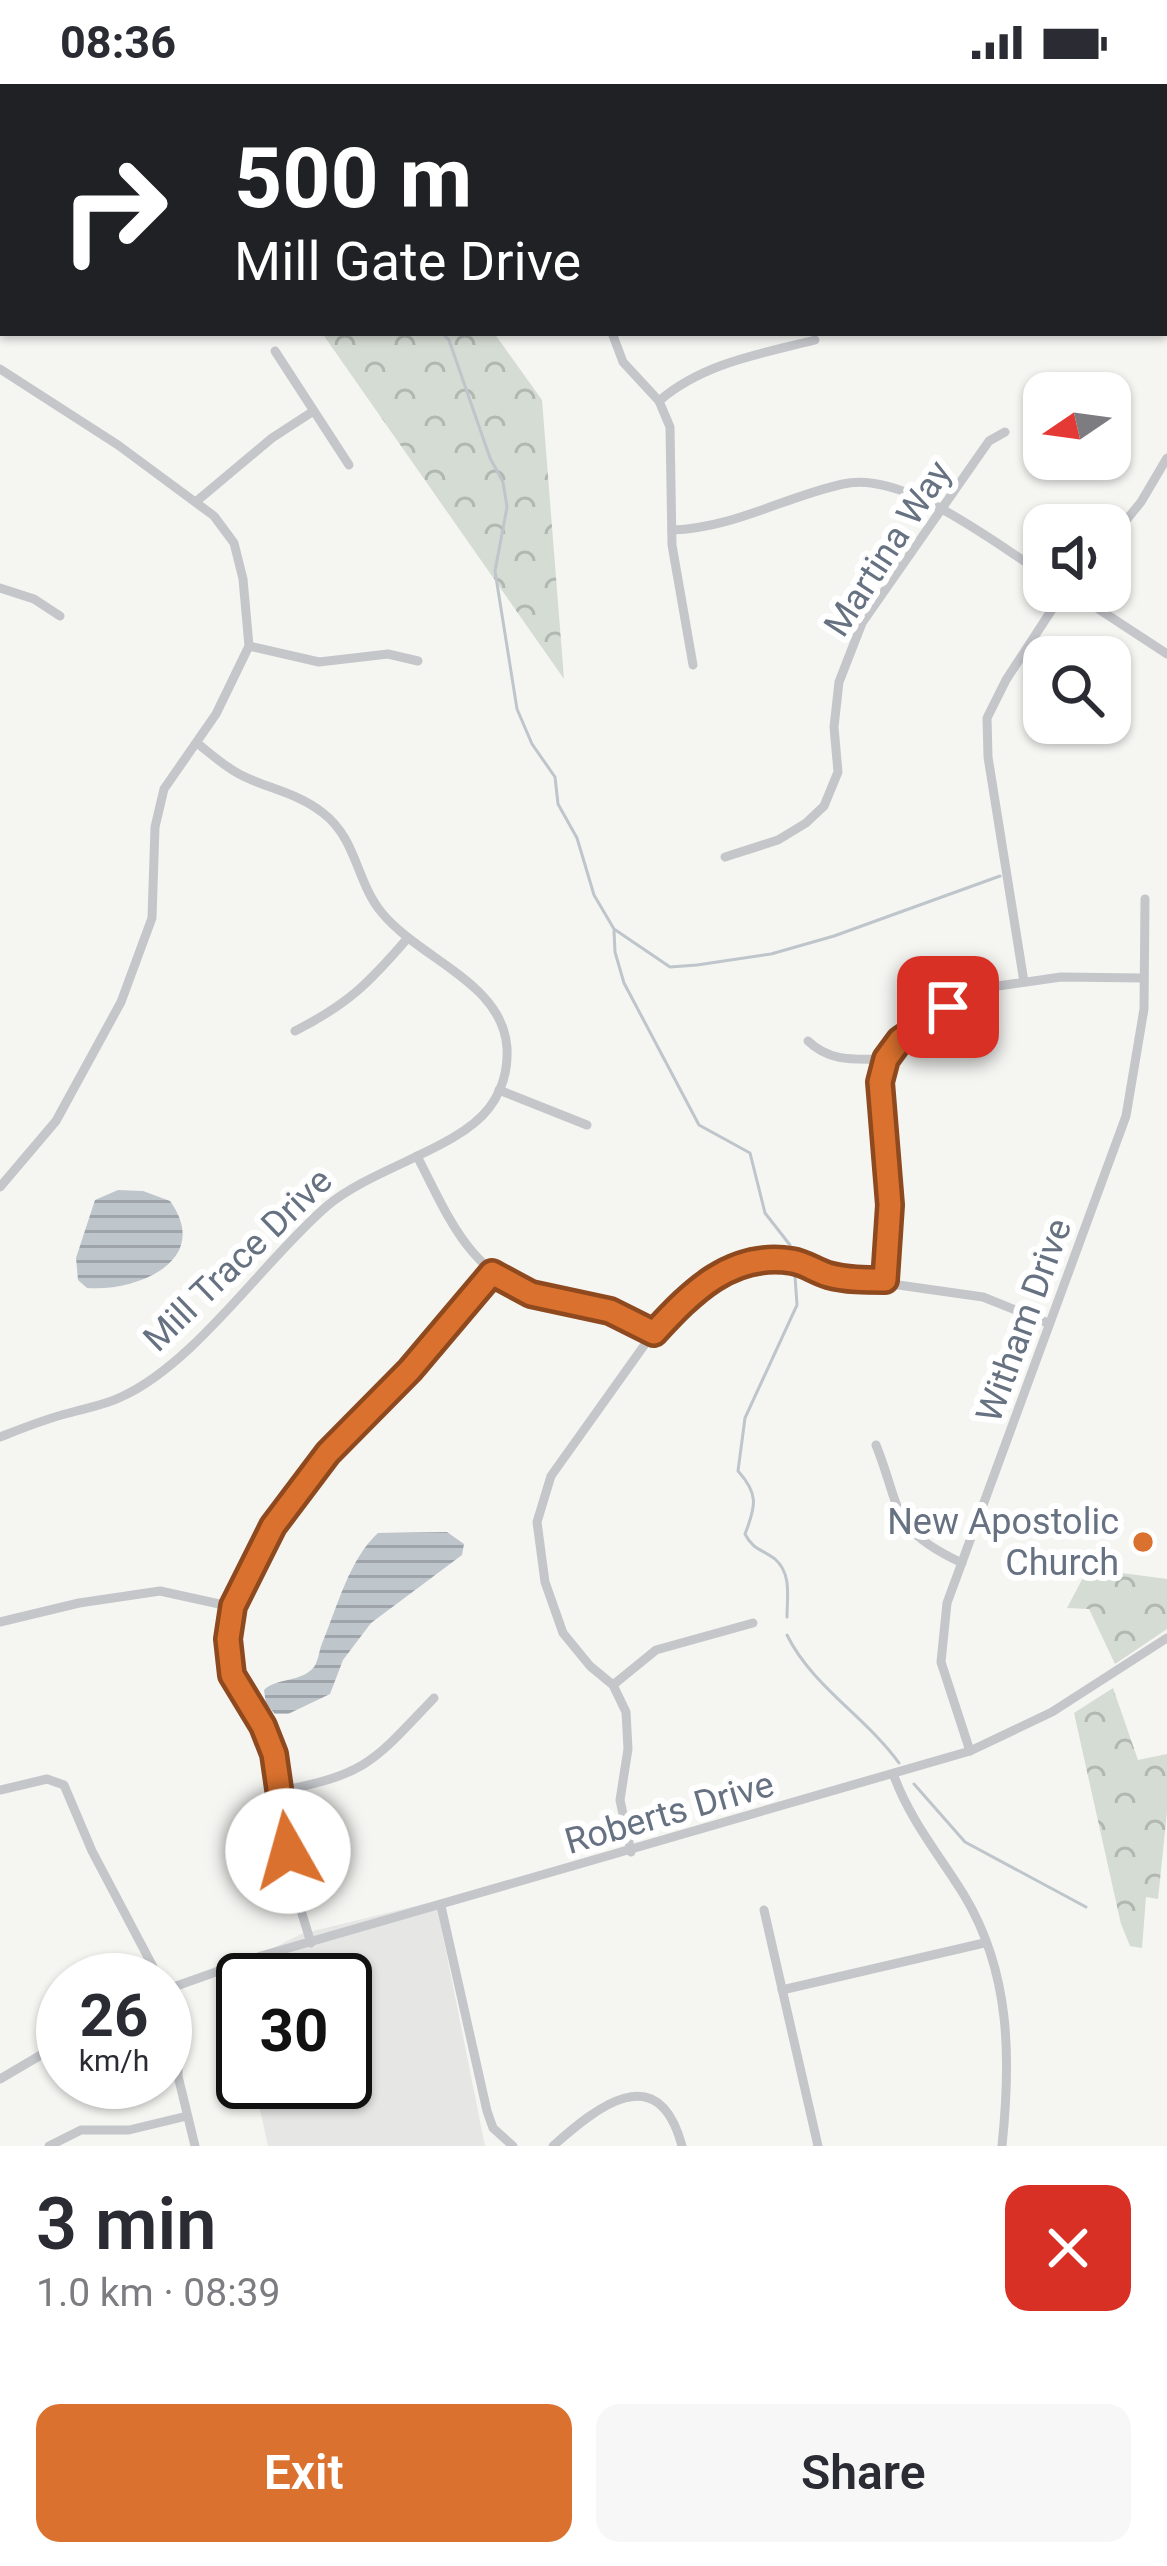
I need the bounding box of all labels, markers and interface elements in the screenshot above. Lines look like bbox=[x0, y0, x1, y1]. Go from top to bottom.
text: 08:36 bbox=[60, 16, 176, 69]
text: 500 m bbox=[234, 129, 472, 228]
icon: right bbox=[36, 132, 192, 288]
text: Mill Gate Drive bbox=[234, 230, 581, 293]
north arrow bbox=[1023, 372, 1131, 480]
map controls bbox=[1023, 372, 1131, 744]
street label: Martina Way bbox=[816, 453, 960, 644]
button: sound bbox=[1023, 504, 1131, 612]
button: search bbox=[1023, 636, 1131, 744]
pin bbox=[897, 956, 999, 1058]
icon: arrive bbox=[915, 974, 981, 1040]
street label: Mill Trace Drive bbox=[135, 1160, 340, 1360]
street label: Witham Drive bbox=[968, 1213, 1080, 1428]
place label: New Apostolic Church bbox=[887, 1501, 1119, 1584]
marker: New Apostolic Church bbox=[1130, 1529, 1156, 1555]
street label: Roberts Drive bbox=[560, 1763, 779, 1863]
position arrow bbox=[225, 1788, 351, 1914]
speed limit sign: 30 bbox=[216, 1953, 372, 2109]
text: 26 bbox=[80, 1980, 148, 2051]
text: km/h bbox=[79, 2043, 149, 2078]
text: 3 min bbox=[36, 2182, 217, 2267]
button: close bbox=[1005, 2185, 1131, 2311]
text: 1.0 km · 08:39 bbox=[36, 2270, 280, 2316]
button: Exit bbox=[36, 2404, 572, 2542]
button: Share bbox=[596, 2404, 1131, 2542]

